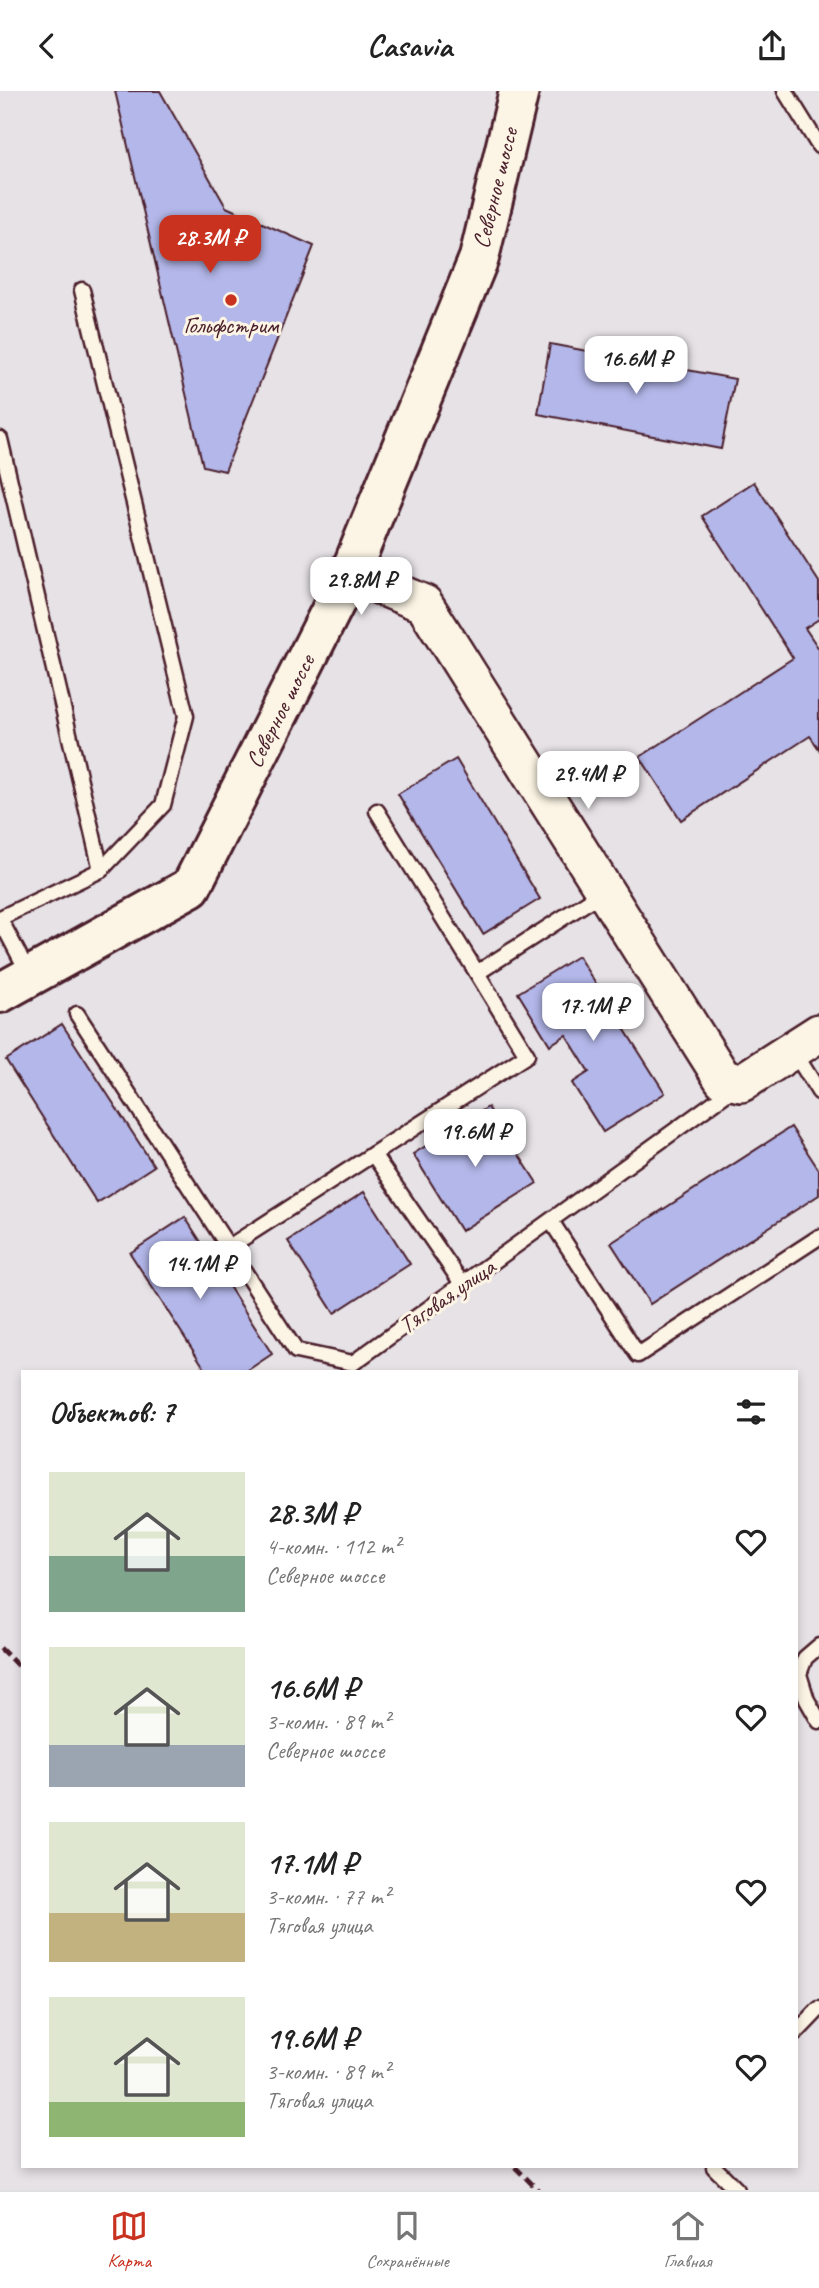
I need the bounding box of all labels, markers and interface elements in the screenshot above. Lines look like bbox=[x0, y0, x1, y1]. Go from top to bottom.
text: Casavia bbox=[367, 25, 452, 66]
icon: back bbox=[28, 27, 66, 65]
icon: share bbox=[753, 27, 791, 65]
street label: Северное шоссе bbox=[466, 122, 525, 251]
pin: 28.3M ₽ bbox=[145, 215, 275, 275]
text: 28.3M ₽ bbox=[175, 223, 245, 252]
marker: Гольфстрим bbox=[223, 292, 239, 308]
place label: Гольфстрим bbox=[183, 310, 280, 340]
pin: 16.6M ₽ bbox=[571, 337, 701, 396]
text: 16.6M ₽ bbox=[601, 344, 671, 373]
pin: 29.8M ₽ bbox=[296, 557, 426, 617]
text: 29.8M ₽ bbox=[326, 565, 396, 594]
street label: Северное шоссе bbox=[239, 647, 322, 773]
pin: 29.4M ₽ bbox=[523, 751, 653, 811]
text: 29.4M ₽ bbox=[553, 759, 623, 788]
pin: 17.1M ₽ bbox=[528, 983, 658, 1043]
text: 17.1M ₽ bbox=[558, 991, 628, 1020]
pin: 19.6M ₽ bbox=[410, 1109, 540, 1169]
text: 19.6M ₽ bbox=[440, 1117, 510, 1146]
pin: 14.1M ₽ bbox=[135, 1241, 265, 1301]
text: 14.1M ₽ bbox=[165, 1249, 235, 1278]
street label: Тяговая улица bbox=[393, 1251, 502, 1340]
text: Объектов: 7 bbox=[49, 1393, 174, 1431]
icon: filters bbox=[732, 1393, 770, 1431]
text: 28.3M ₽ bbox=[266, 1494, 357, 1532]
icon: home bbox=[105, 1500, 189, 1584]
icon: heart bbox=[732, 1523, 770, 1561]
text: 4-комн. · 112 m² bbox=[266, 1532, 400, 1561]
text: Северное шоссе bbox=[266, 1561, 384, 1590]
text: 16.6M ₽ bbox=[266, 1669, 358, 1707]
icon: home bbox=[105, 1675, 189, 1759]
icon: heart bbox=[732, 1698, 770, 1736]
text: 3-комн. · 89 m² bbox=[266, 1707, 390, 1736]
text: Северное шоссе bbox=[266, 1736, 384, 1765]
text: 17.1M ₽ bbox=[266, 1844, 357, 1882]
icon: home bbox=[105, 1850, 189, 1934]
icon: heart bbox=[732, 1873, 770, 1911]
text: 3-комн. · 77 m² bbox=[266, 1882, 390, 1911]
text: Тяговая улица bbox=[266, 1911, 372, 1940]
text: 19.6M ₽ bbox=[266, 2019, 357, 2057]
icon: home bbox=[105, 2025, 189, 2109]
icon: heart bbox=[732, 2048, 770, 2086]
text: 3-комн. · 89 m² bbox=[266, 2057, 390, 2086]
text: Тяговая улица bbox=[266, 2086, 372, 2115]
tab: Карта bbox=[108, 2207, 151, 2273]
tab: Сохранённые bbox=[366, 2207, 449, 2273]
tab: Главная bbox=[664, 2207, 711, 2273]

